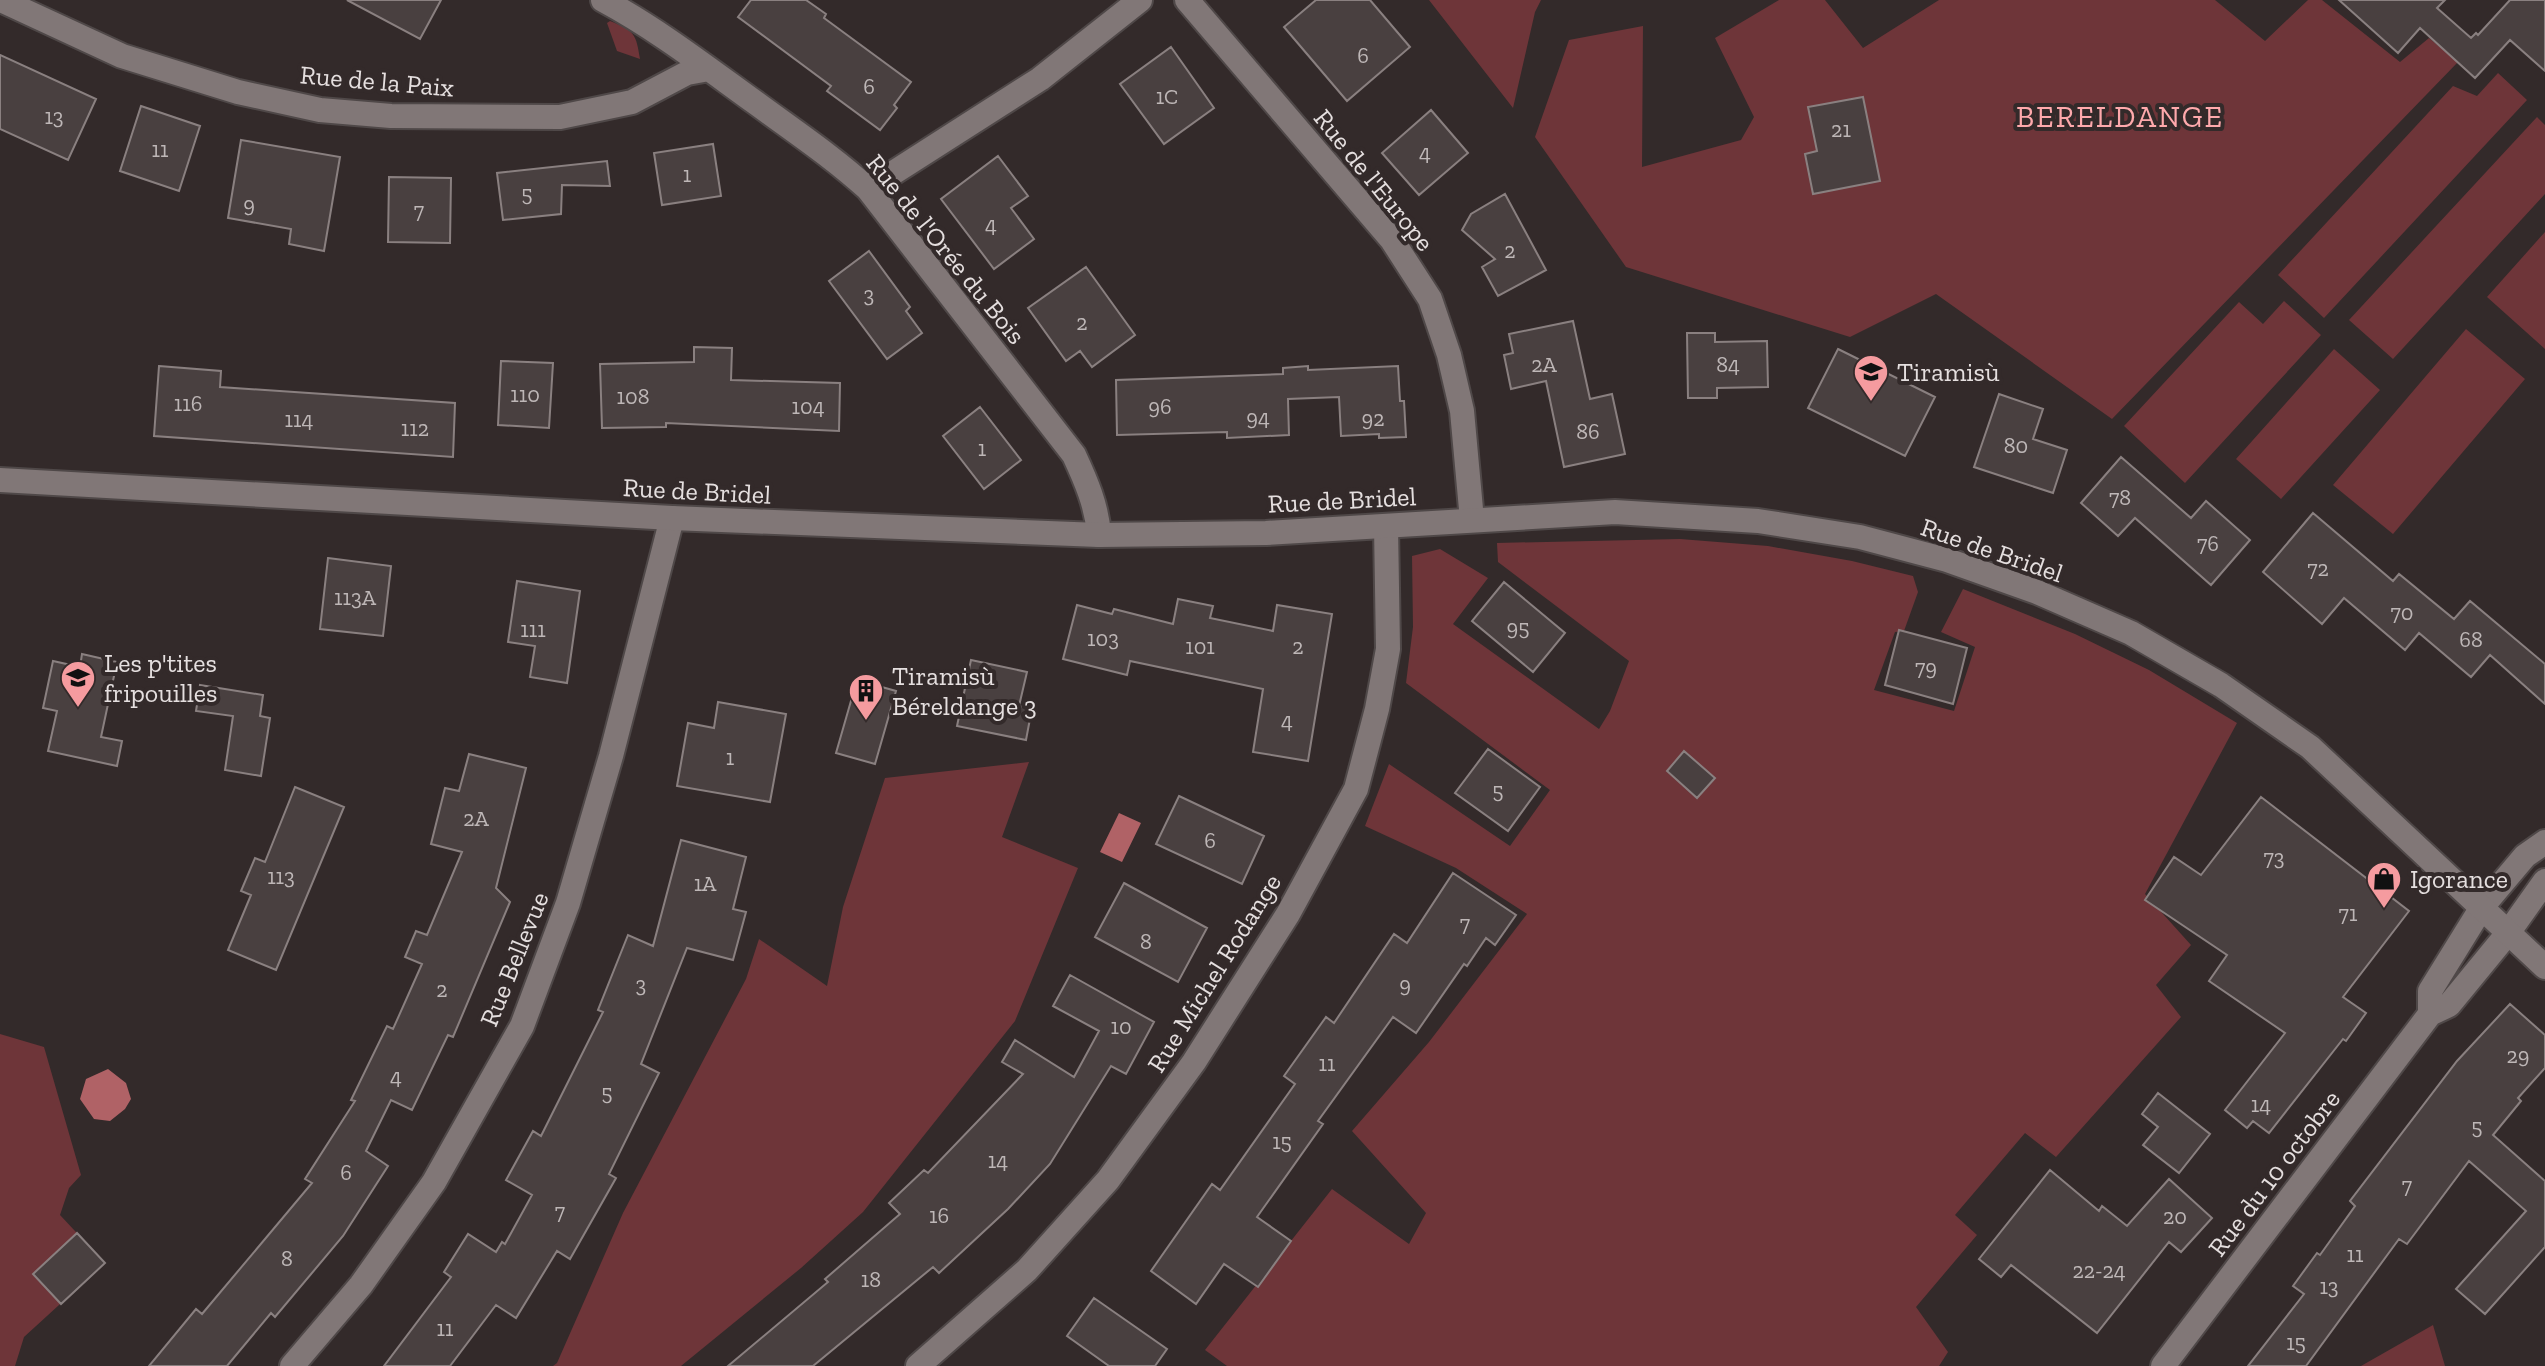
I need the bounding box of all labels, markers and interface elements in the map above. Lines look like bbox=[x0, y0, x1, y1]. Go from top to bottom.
house number: 6 bbox=[1357, 42, 1369, 69]
street label: Rue de la Paix bbox=[299, 58, 455, 104]
house number: 6 bbox=[863, 73, 875, 100]
house number: 1C bbox=[1156, 83, 1178, 110]
district label: BERELDANGE bbox=[2016, 99, 2224, 135]
house number: 13 bbox=[44, 103, 64, 130]
street label: Rue de l'Europe bbox=[1307, 103, 1441, 257]
house number: 21 bbox=[1831, 116, 1851, 143]
house number: 11 bbox=[152, 136, 169, 163]
house number: 4 bbox=[1419, 139, 1431, 166]
street label: Rue de l'Orée du Bois bbox=[859, 147, 1033, 351]
house number: 1 bbox=[683, 161, 692, 188]
house number: 5 bbox=[521, 180, 533, 207]
house number: 9 bbox=[243, 191, 255, 218]
house number: 7 bbox=[414, 197, 425, 224]
house number: 4 bbox=[985, 211, 997, 238]
house number: 2 bbox=[1504, 237, 1516, 264]
house number: 3 bbox=[864, 281, 874, 308]
house number: 2 bbox=[1076, 309, 1088, 336]
house number: 2A bbox=[1531, 351, 1558, 378]
house number: 84 bbox=[1716, 351, 1740, 378]
school or university icon: Tiramisù bbox=[1852, 353, 1890, 403]
place label: Tiramisù bbox=[1897, 356, 2000, 388]
house number: 110 bbox=[510, 381, 540, 408]
house number: 108 bbox=[617, 383, 649, 410]
house number: 116 bbox=[174, 390, 202, 417]
house number: 104 bbox=[791, 393, 825, 420]
house number: 96 bbox=[1148, 393, 1172, 420]
house number: 94 bbox=[1246, 404, 1270, 431]
house number: 92 bbox=[1361, 405, 1385, 432]
house number: 114 bbox=[285, 406, 314, 433]
house number: 112 bbox=[401, 415, 429, 442]
house number: 86 bbox=[1576, 418, 1600, 445]
house number: 80 bbox=[2004, 432, 2028, 459]
house number: 1 bbox=[978, 435, 987, 462]
street label: Rue de Bridel bbox=[622, 471, 772, 511]
street label: Rue de Bridel bbox=[1267, 480, 1417, 520]
house number: 78 bbox=[2109, 484, 2131, 511]
street label: Rue de Bridel bbox=[1917, 511, 2067, 589]
house number: 76 bbox=[2197, 530, 2219, 557]
house number: 72 bbox=[2307, 555, 2329, 582]
house number: 113A bbox=[334, 584, 377, 611]
house number: 70 bbox=[2390, 599, 2414, 626]
house number: 95 bbox=[1507, 614, 1529, 641]
house number: 111 bbox=[520, 616, 546, 643]
house number: 103 bbox=[1087, 625, 1119, 652]
house number: 68 bbox=[2459, 626, 2483, 653]
house number: 101 bbox=[1185, 633, 1215, 660]
house number: 2 bbox=[1292, 633, 1304, 660]
place label: Les p'tites fripouilles bbox=[104, 647, 217, 709]
house number: 79 bbox=[1915, 654, 1937, 681]
school or university icon: Les p'tites fripouilles bbox=[59, 659, 97, 709]
place label: Tiramisù Béreldange 3 bbox=[892, 660, 1037, 722]
building icon: Tiramisù Béreldange 3 bbox=[847, 672, 885, 722]
house number: 4 bbox=[1281, 707, 1293, 734]
house number: 1 bbox=[726, 744, 735, 771]
house number: 5 bbox=[1492, 777, 1504, 804]
house number: 2A bbox=[463, 805, 490, 832]
house number: 6 bbox=[1204, 827, 1216, 854]
house number: 73 bbox=[2263, 844, 2285, 871]
shop icon: Igorance bbox=[2365, 860, 2403, 910]
house number: 113 bbox=[267, 863, 295, 890]
place label: Igorance bbox=[2410, 863, 2508, 895]
street label: Rue Michel Rodange bbox=[1140, 868, 1288, 1078]
house number: 1A bbox=[694, 870, 717, 897]
street label: Rue Bellevue bbox=[473, 887, 555, 1031]
house number: 71 bbox=[2339, 900, 2358, 927]
house number: 7 bbox=[1460, 910, 1471, 937]
house number: 8 bbox=[1140, 928, 1152, 955]
house number: 3 bbox=[636, 971, 646, 998]
house number: 9 bbox=[1399, 971, 1411, 998]
house number: 2 bbox=[436, 976, 448, 1003]
house number: 10 bbox=[1110, 1013, 1132, 1040]
house number: 29 bbox=[2506, 1042, 2530, 1069]
house number: 11 bbox=[1319, 1050, 1336, 1077]
house number: 4 bbox=[390, 1063, 402, 1090]
house number: 5 bbox=[601, 1079, 613, 1106]
street label: Rue du 10 octobre bbox=[2201, 1084, 2347, 1262]
house number: 14 bbox=[2251, 1091, 2271, 1118]
house number: 5 bbox=[2471, 1113, 2483, 1140]
house number: 15 bbox=[1272, 1128, 1292, 1155]
house number: 14 bbox=[988, 1147, 1008, 1174]
house number: 6 bbox=[340, 1159, 352, 1186]
house number: 7 bbox=[2402, 1172, 2413, 1199]
house number: 7 bbox=[555, 1198, 566, 1225]
house number: 16 bbox=[929, 1202, 949, 1229]
house number: 20 bbox=[2163, 1203, 2187, 1230]
house number: 11 bbox=[2347, 1241, 2364, 1268]
house number: 8 bbox=[281, 1245, 293, 1272]
house number: 22-24 bbox=[2072, 1257, 2126, 1284]
house number: 18 bbox=[861, 1266, 881, 1293]
house number: 13 bbox=[2319, 1273, 2339, 1300]
house number: 11 bbox=[437, 1315, 454, 1342]
house number: 15 bbox=[2286, 1329, 2306, 1356]

